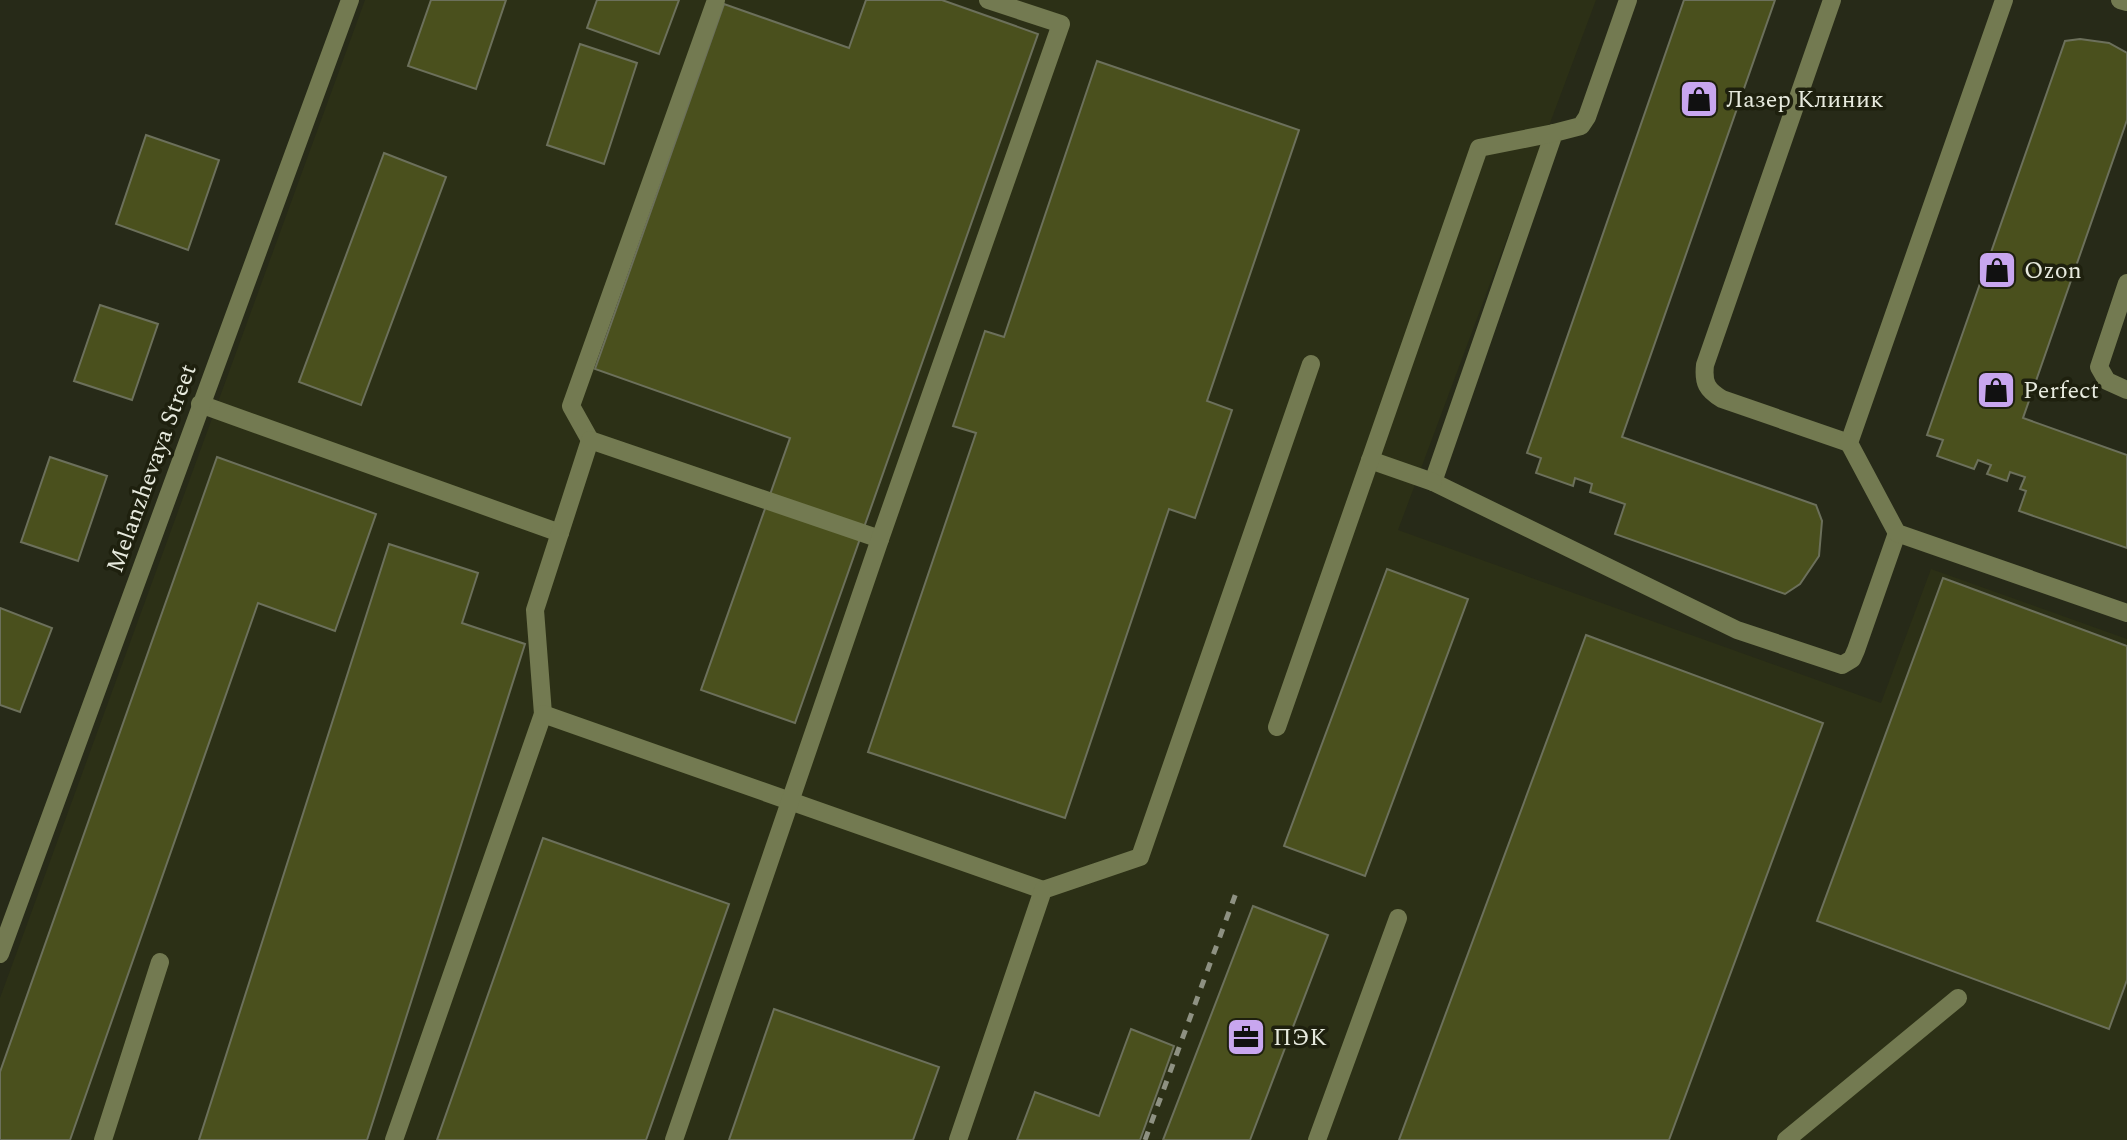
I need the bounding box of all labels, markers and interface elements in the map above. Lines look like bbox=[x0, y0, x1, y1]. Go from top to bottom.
shop icon: Лазер Клиник bbox=[1678, 78, 1720, 120]
place label: Лазер Клиник bbox=[1726, 82, 1884, 118]
shop icon: Ozon bbox=[1976, 249, 2018, 291]
place label: Ozon bbox=[2024, 253, 2082, 289]
street label: Melanzhevaya Street bbox=[97, 359, 206, 578]
shop icon: Perfect bbox=[1975, 369, 2017, 411]
place label: Perfect bbox=[2023, 373, 2099, 409]
office icon: ПЭК bbox=[1225, 1016, 1267, 1058]
place label: ПЭК bbox=[1273, 1020, 1327, 1056]

